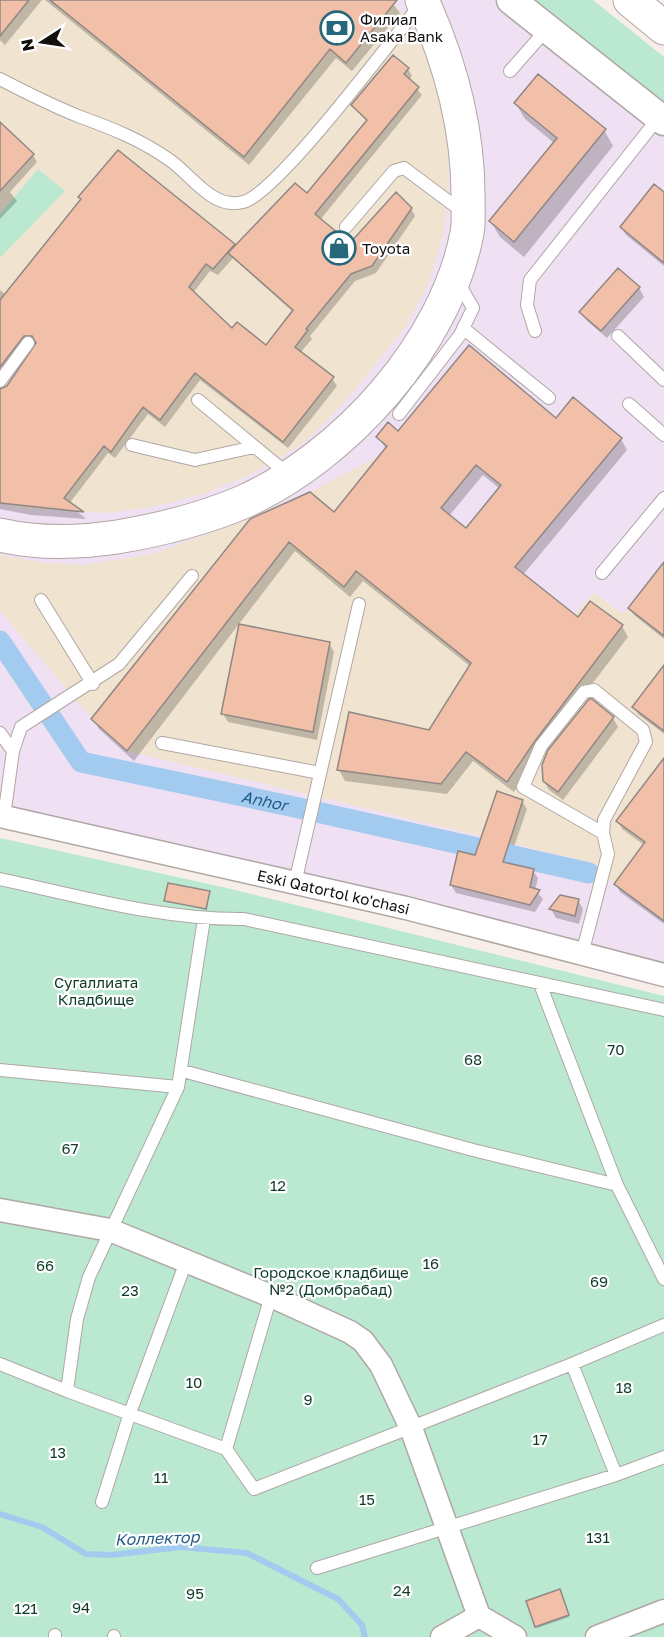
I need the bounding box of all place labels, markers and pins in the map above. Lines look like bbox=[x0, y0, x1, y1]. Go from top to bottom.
bank icon: Филиал Asaka Bank bbox=[319, 10, 355, 46]
place label: Филиал Asaka Bank bbox=[360, 10, 444, 45]
shop icon: Toyota bbox=[321, 230, 357, 266]
place label: Toyota bbox=[362, 239, 410, 257]

